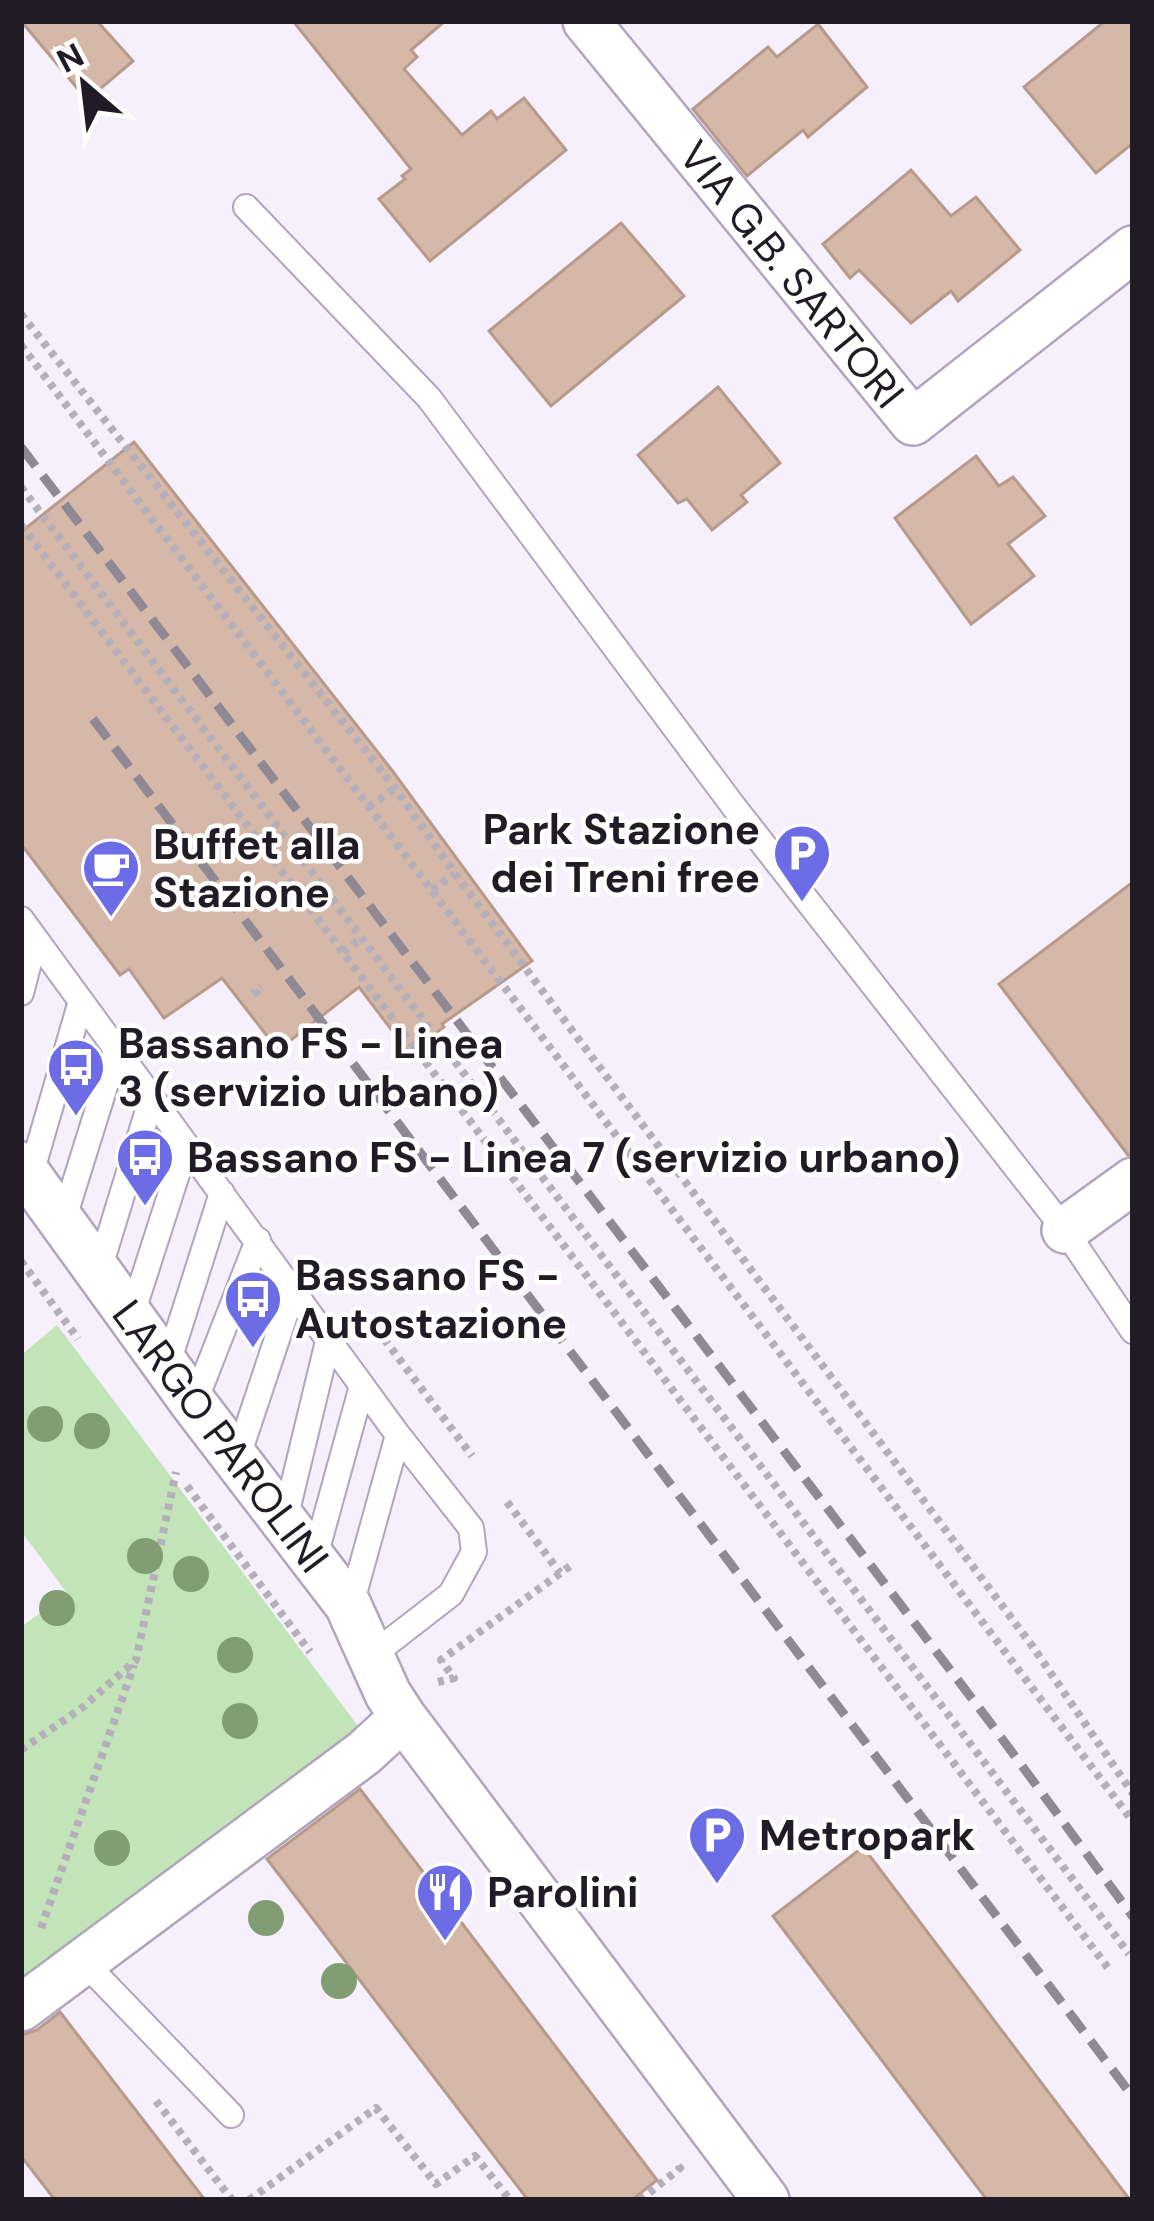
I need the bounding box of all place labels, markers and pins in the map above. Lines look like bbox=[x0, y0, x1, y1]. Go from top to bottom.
place label: Park Stazione dei Treni free bbox=[483, 802, 760, 905]
place label: Buffet alla Stazione bbox=[153, 817, 361, 920]
parking icon: Park Stazione dei Treni free bbox=[771, 822, 833, 904]
cafe icon: Buffet alla Stazione bbox=[80, 837, 142, 919]
place label: Bassano FS - Linea 3 (servizio urbano) bbox=[118, 1016, 504, 1119]
bus stop icon: Bassano FS - Linea 3 (servizio urbano) bbox=[45, 1036, 107, 1118]
bus stop icon: Bassano FS - Linea 7 (servizio urbano) bbox=[114, 1126, 176, 1208]
place label: Bassano FS - Linea 7 (servizio urbano) bbox=[187, 1130, 960, 1185]
place label: Bassano FS - Autostazione bbox=[295, 1248, 567, 1351]
bus stop icon: Bassano FS - Autostazione bbox=[222, 1268, 284, 1350]
parking icon: Metropark bbox=[686, 1804, 748, 1886]
place label: Metropark bbox=[759, 1808, 975, 1863]
restaurant icon: Parolini bbox=[414, 1861, 476, 1943]
place label: Parolini bbox=[487, 1865, 639, 1920]

